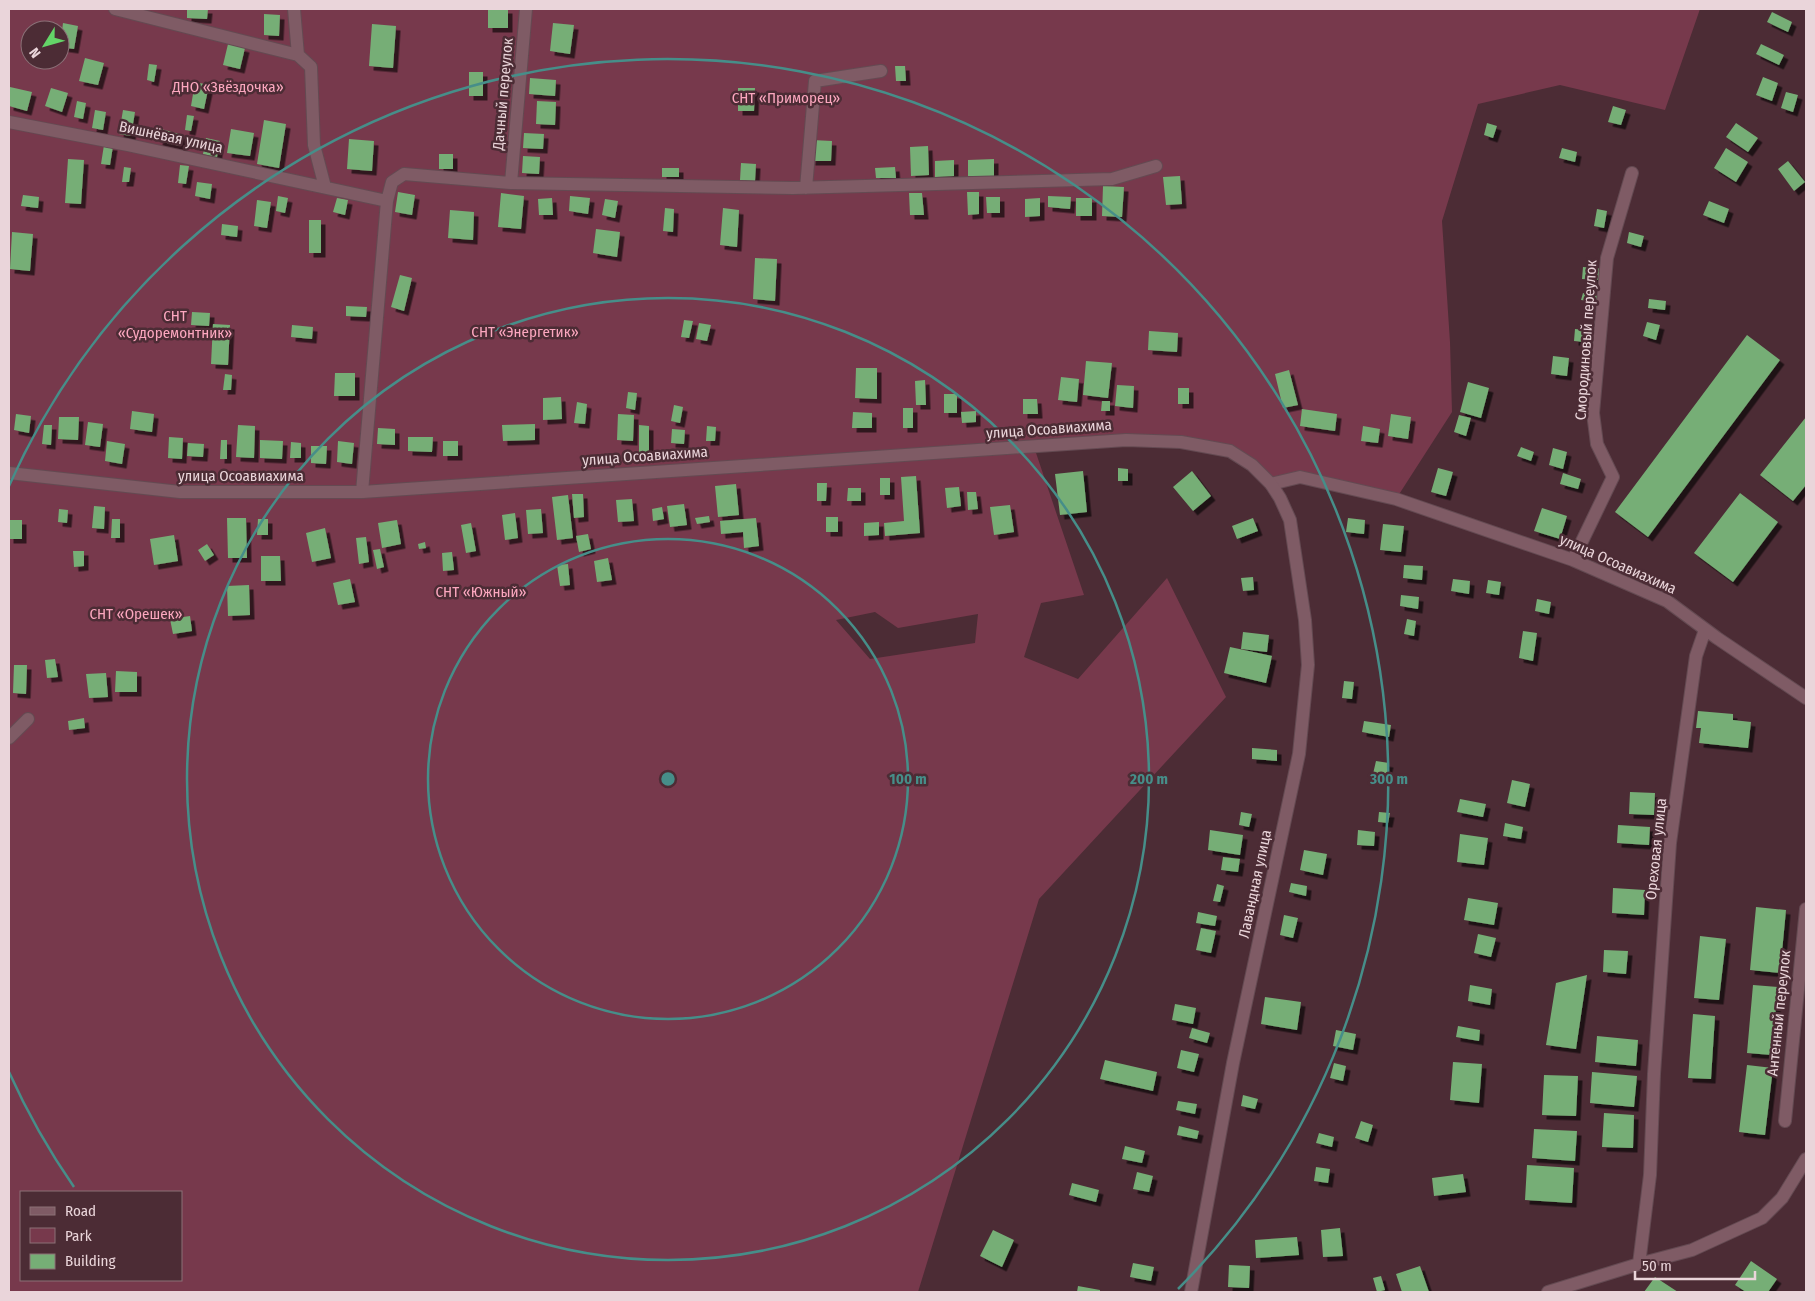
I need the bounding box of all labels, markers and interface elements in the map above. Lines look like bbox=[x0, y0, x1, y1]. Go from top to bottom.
north arrow bbox=[20, 20, 70, 70]
street label: Дачный переулок bbox=[489, 37, 517, 152]
text: N bbox=[26, 44, 44, 61]
park label: ДНО «Звёздочка» bbox=[171, 78, 284, 96]
park label: СНТ «Приморец» bbox=[732, 89, 840, 107]
street label: Вишнёвая улица bbox=[117, 117, 225, 157]
street label: Смородиновый переулок bbox=[1571, 259, 1601, 421]
park label: СНТ «Судоремонтник» bbox=[118, 307, 232, 342]
park label: СНТ «Энергетик» bbox=[471, 323, 579, 341]
street label: улица Осоавиахима bbox=[986, 416, 1112, 442]
street label: улица Осоавиахима bbox=[582, 443, 708, 469]
street label: улица Осоавиахима bbox=[178, 467, 304, 485]
street label: улица Осоавиахима bbox=[1557, 530, 1679, 598]
park label: СНТ «Южный» bbox=[436, 583, 526, 601]
park label: СНТ «Орешек» bbox=[89, 605, 183, 623]
centre of rings bbox=[659, 770, 677, 788]
text: 100 m bbox=[889, 770, 927, 788]
text: 200 m bbox=[1129, 770, 1168, 788]
text: 300 m bbox=[1369, 770, 1408, 788]
street label: Ореховая улица bbox=[1642, 797, 1670, 901]
street label: Лавандная улица bbox=[1235, 828, 1275, 940]
street label: Антенный переулок bbox=[1763, 949, 1795, 1077]
legend bbox=[20, 1191, 182, 1281]
text: Road bbox=[65, 1202, 96, 1220]
text: Park bbox=[65, 1227, 92, 1245]
scale bar bbox=[1635, 1248, 1755, 1280]
text: Building bbox=[65, 1252, 116, 1270]
text: 50 m bbox=[1642, 1257, 1672, 1275]

